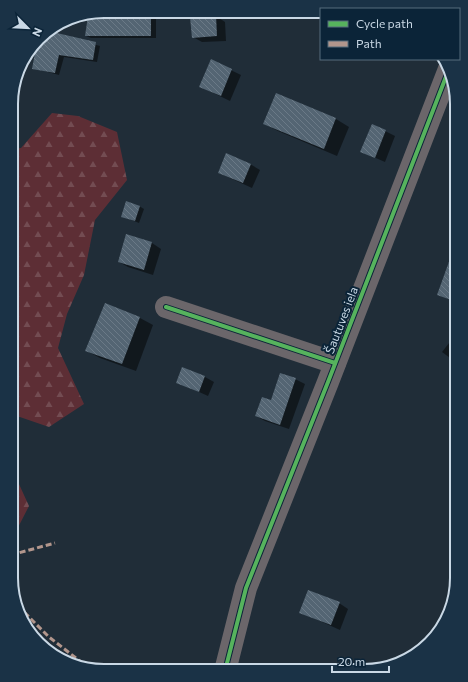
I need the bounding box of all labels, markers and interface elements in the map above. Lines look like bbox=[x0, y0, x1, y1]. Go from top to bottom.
north arrow bbox=[8, 8, 48, 48]
legend bbox=[320, 8, 460, 60]
text: Cycle path bbox=[356, 16, 413, 30]
text: N bbox=[30, 26, 45, 39]
text: Path bbox=[356, 36, 382, 50]
street label: Šautuves iela bbox=[322, 285, 360, 355]
scale bar bbox=[332, 648, 389, 674]
text: 20 m bbox=[338, 654, 365, 668]

